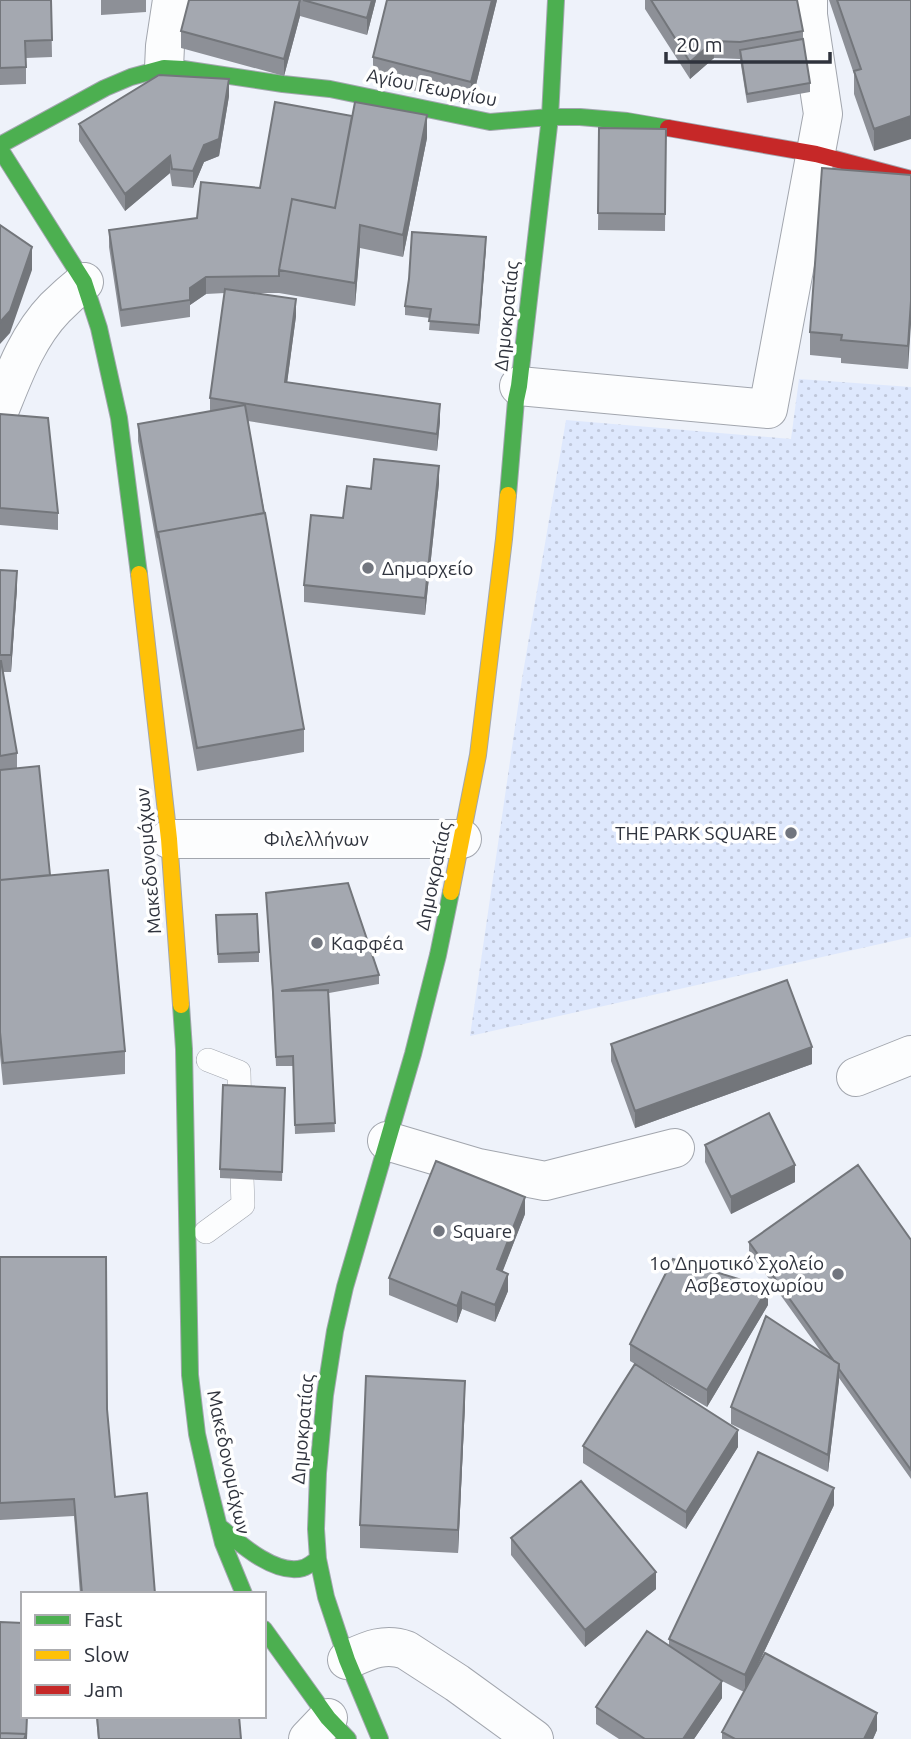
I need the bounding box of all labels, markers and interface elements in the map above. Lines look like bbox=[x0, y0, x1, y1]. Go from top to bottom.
scale bar bbox=[666, 21, 830, 65]
text: 20 m bbox=[676, 32, 723, 56]
street label: Αγίου Γεωργίου bbox=[365, 64, 499, 110]
street label: Δημοκρατίας bbox=[489, 259, 523, 372]
place label: Δημαρχείο bbox=[382, 557, 473, 579]
marker: Δημαρχείο bbox=[360, 560, 376, 576]
street label: Μακεδονομάχων bbox=[131, 787, 165, 935]
street label: Δημοκρατίας bbox=[411, 819, 455, 932]
place label: THE PARK SQUARE bbox=[615, 822, 777, 844]
marker: THE PARK SQUARE bbox=[783, 825, 799, 841]
street label: Φιλελλήνων bbox=[263, 828, 369, 850]
place label: Καφφέα bbox=[331, 932, 404, 954]
marker: Καφφέα bbox=[309, 935, 325, 951]
place label: Square bbox=[453, 1220, 512, 1242]
marker: Square bbox=[431, 1223, 447, 1239]
place label: 1ο Δημοτικό Σχολείο Ασβεστοχωρίου bbox=[649, 1252, 824, 1296]
marker: 1ο Δημοτικό Σχολείο Ασβεστοχωρίου bbox=[830, 1266, 846, 1282]
street label: Δημοκρατίας bbox=[286, 1373, 318, 1485]
street label: Μακεδονομάχων bbox=[203, 1388, 255, 1536]
legend bbox=[21, 1592, 266, 1718]
text: Fast bbox=[84, 1607, 122, 1631]
text: Slow bbox=[84, 1642, 129, 1666]
text: Jam bbox=[84, 1677, 123, 1701]

